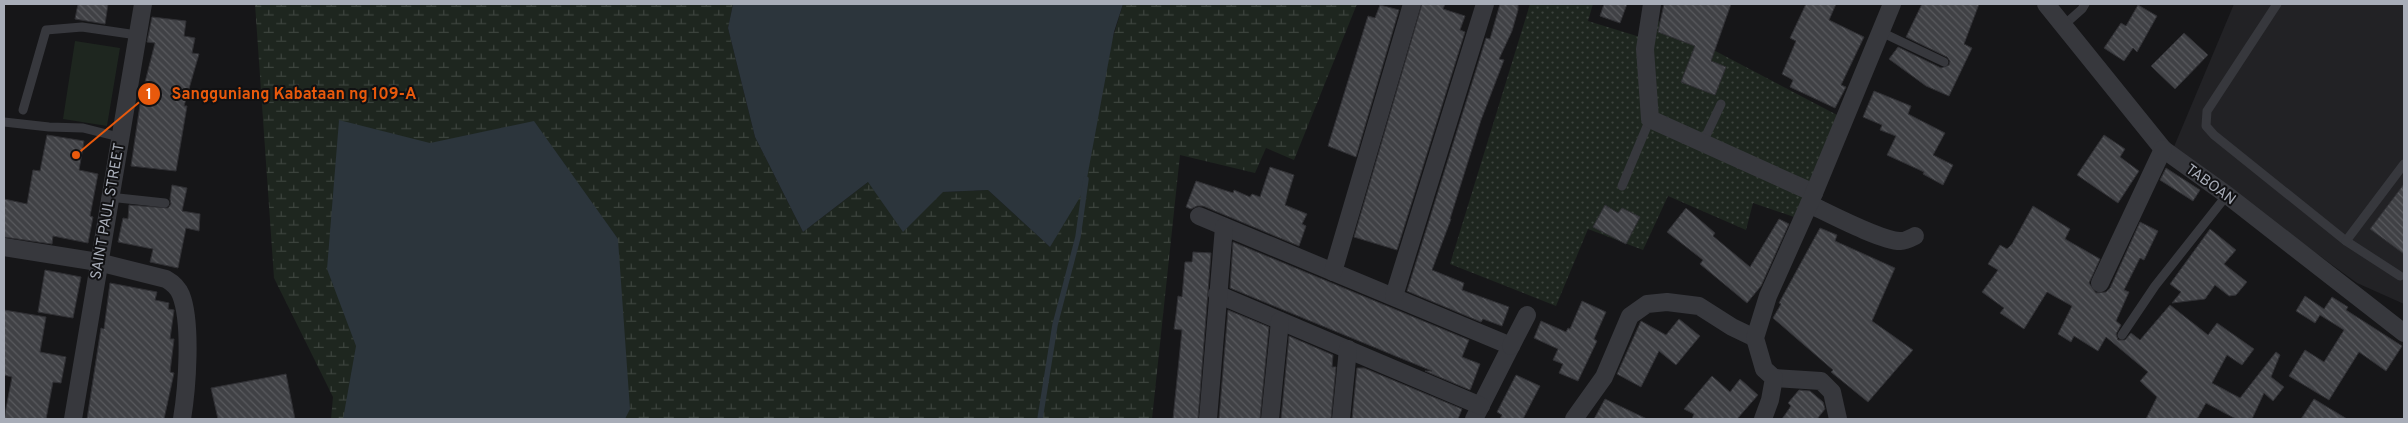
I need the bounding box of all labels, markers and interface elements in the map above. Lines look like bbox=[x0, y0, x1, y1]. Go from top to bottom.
callout: Sangguniang Kabataan ng 109-A bbox=[137, 78, 426, 109]
text: Sangguniang Kabataan ng 109-A bbox=[172, 85, 416, 105]
text: 1 bbox=[146, 86, 152, 105]
street label: SAINT PAUL STREET bbox=[87, 142, 130, 281]
street label: TABOAN bbox=[2181, 161, 2239, 210]

